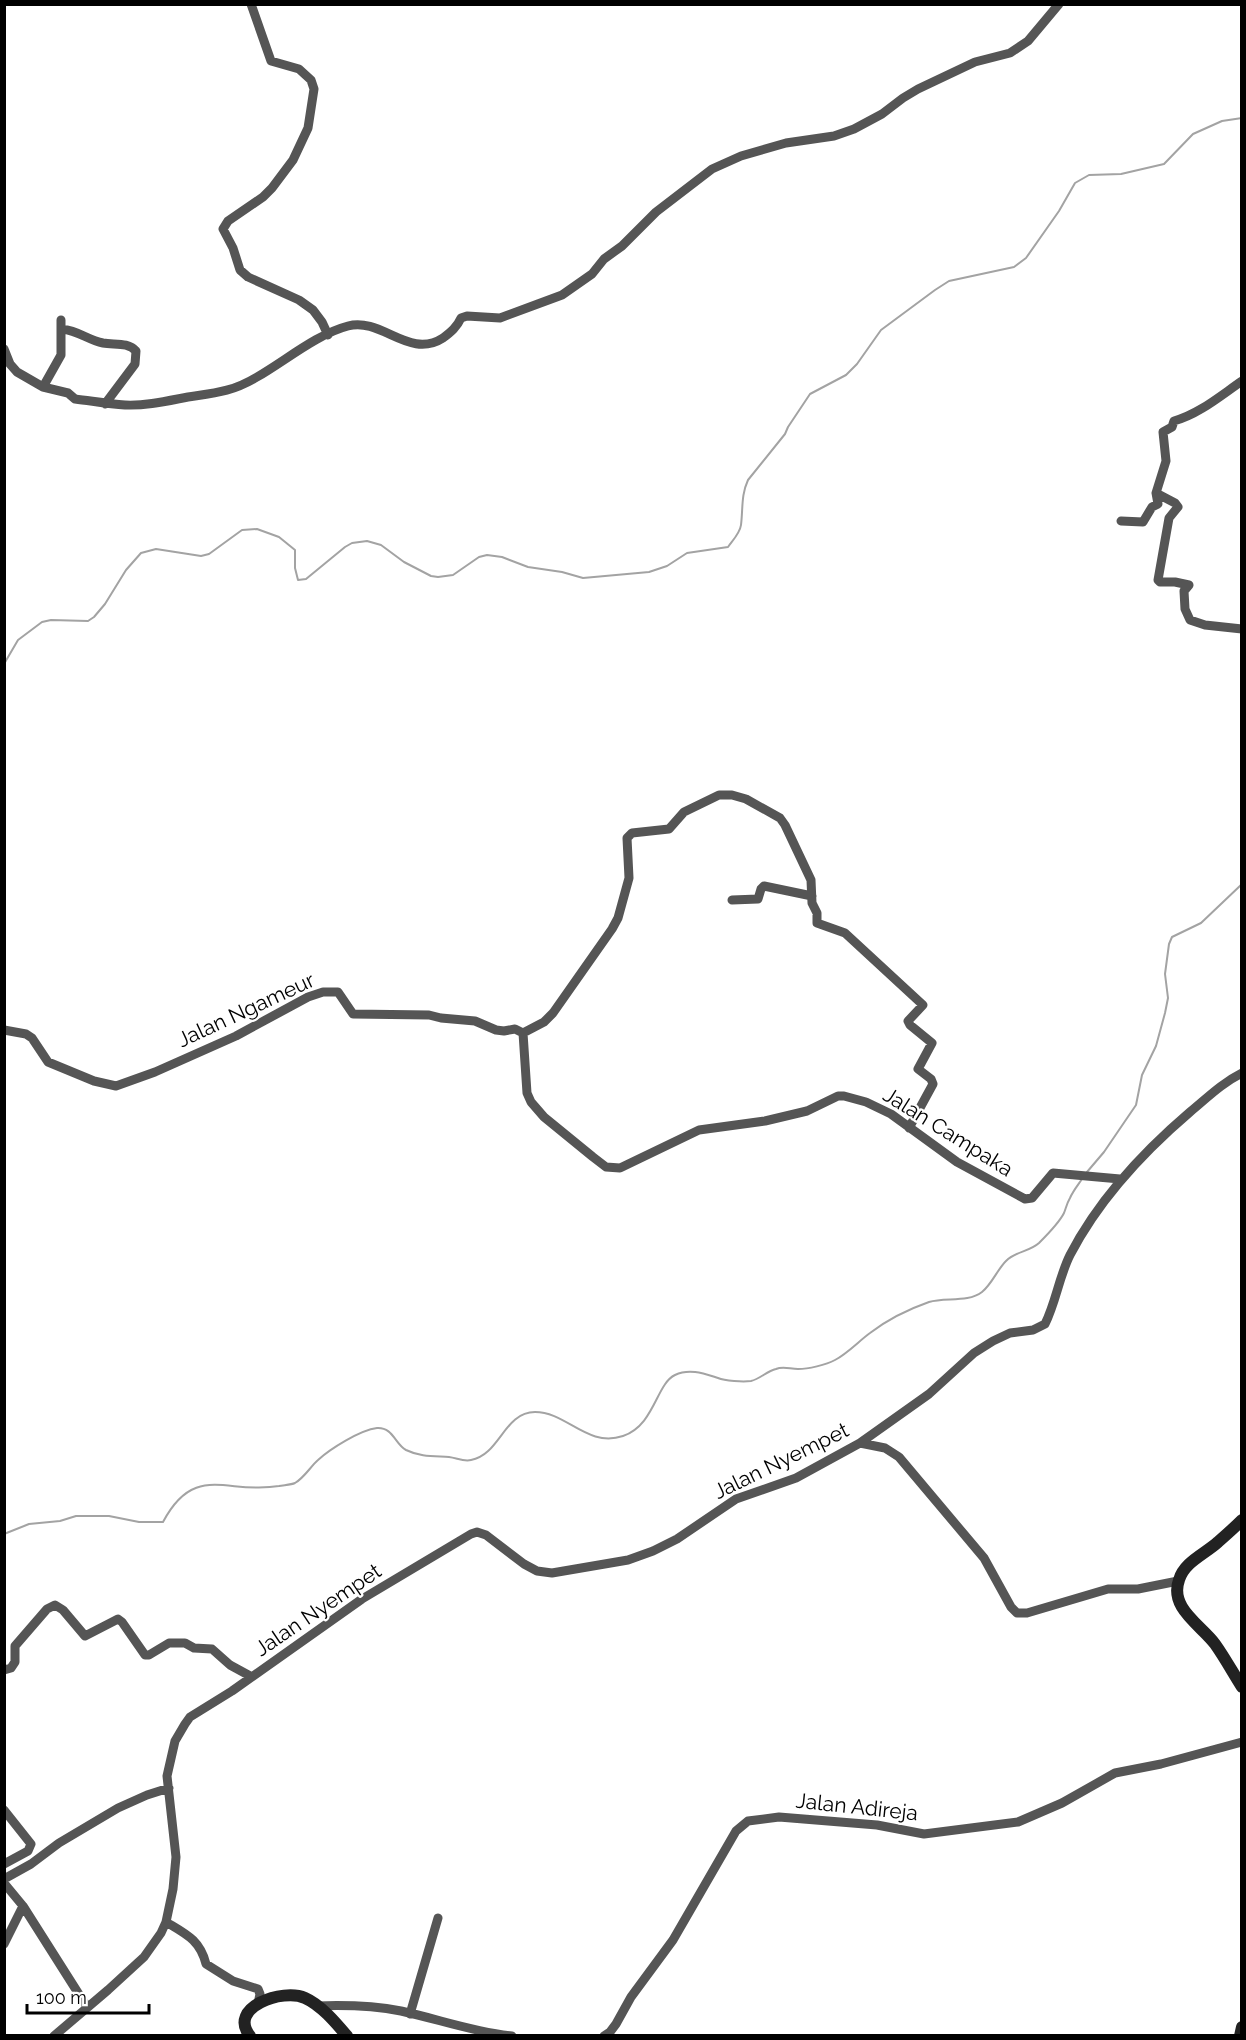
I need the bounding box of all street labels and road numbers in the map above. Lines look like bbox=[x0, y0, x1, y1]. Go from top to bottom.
street label: Jalan Ngameur bbox=[173, 967, 319, 1052]
street label: Jalan Campaka bbox=[879, 1082, 1018, 1181]
street label: Jalan Nyempet bbox=[709, 1417, 852, 1504]
street label: Jalan Nyempet bbox=[250, 1558, 386, 1661]
street label: Jalan Adireja bbox=[795, 1788, 919, 1825]

